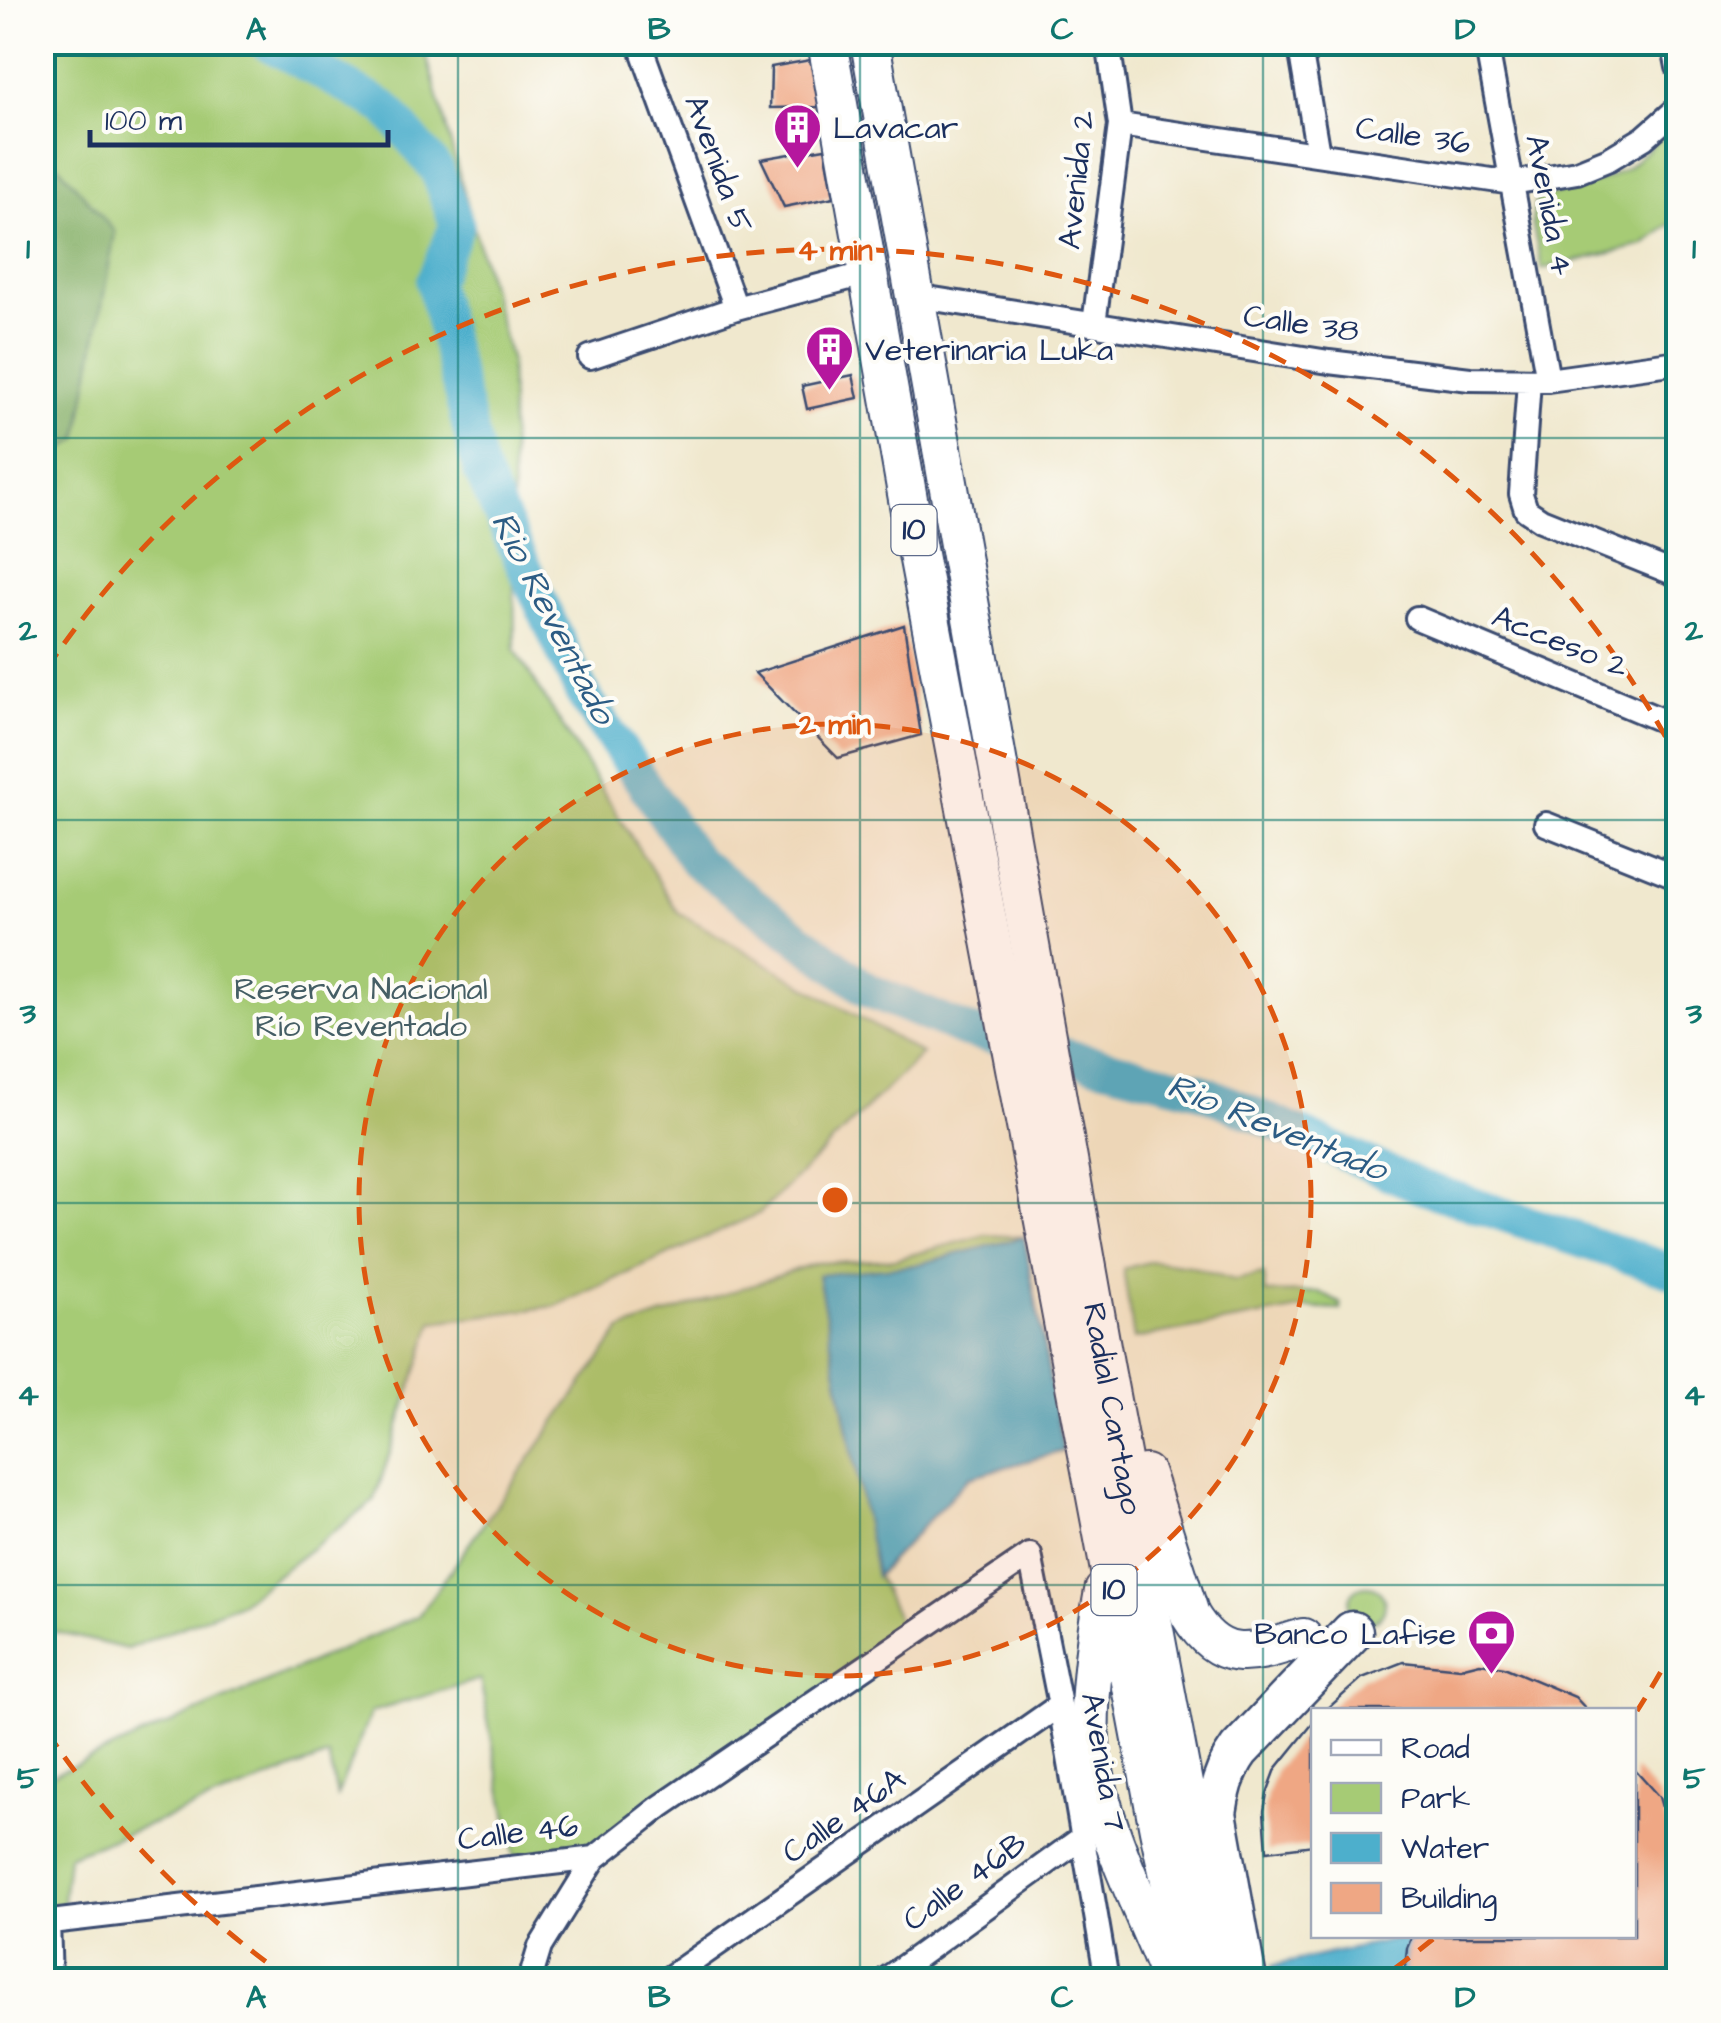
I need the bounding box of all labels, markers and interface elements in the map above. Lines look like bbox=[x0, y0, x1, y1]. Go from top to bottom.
text: A bbox=[246, 7, 267, 52]
text: B bbox=[648, 7, 671, 52]
text: C bbox=[1051, 7, 1074, 52]
text: D bbox=[1455, 7, 1476, 52]
scale bar bbox=[90, 85, 388, 147]
street label: Avenida 5 bbox=[672, 89, 764, 239]
text: 100 m bbox=[105, 100, 183, 142]
building icon: Lavacar bbox=[772, 102, 824, 170]
place label: Lavacar bbox=[833, 106, 959, 151]
street label: Calle 36 bbox=[1353, 106, 1473, 166]
street label: Avenida 2 bbox=[1047, 108, 1107, 252]
street label: Avenida 4 bbox=[1513, 131, 1585, 279]
text: 1 bbox=[26, 226, 30, 271]
text: 1 bbox=[1692, 226, 1696, 271]
text: 4 min bbox=[797, 230, 873, 272]
street label: Calle 38 bbox=[1240, 294, 1362, 354]
building icon: Veterinaria Luka bbox=[804, 324, 856, 392]
place label: Veterinaria Luka bbox=[865, 328, 1113, 373]
water label: Rio Reventado bbox=[479, 504, 629, 735]
road number: 10 bbox=[892, 505, 936, 555]
street label: Acceso 2 bbox=[1485, 594, 1635, 690]
text: 2 bbox=[18, 608, 38, 653]
text: 2 bbox=[1684, 608, 1704, 653]
text: 2 min bbox=[798, 704, 871, 746]
park label: Reserva Nacional Río Reventado bbox=[234, 967, 488, 1049]
text: 3 bbox=[19, 991, 37, 1036]
text: 3 bbox=[1685, 991, 1703, 1036]
water label: Rio Reventado bbox=[1160, 1062, 1396, 1195]
centre of rings bbox=[817, 1182, 853, 1218]
street label: Radial Cartago bbox=[1071, 1299, 1154, 1518]
text: 4 bbox=[17, 1373, 39, 1418]
text: 4 bbox=[1683, 1373, 1705, 1418]
road number: 10 bbox=[1092, 1565, 1136, 1615]
bank icon: Banco Lafise bbox=[1465, 1608, 1517, 1676]
place label: Banco Lafise bbox=[1254, 1612, 1456, 1657]
street label: Avenida 7 bbox=[1069, 1689, 1137, 1835]
legend bbox=[1311, 1708, 1636, 1938]
text: Road bbox=[1401, 1728, 1470, 1770]
text: 5 bbox=[17, 1756, 40, 1801]
text: 5 bbox=[1683, 1756, 1706, 1801]
street label: Calle 46A bbox=[773, 1757, 915, 1875]
text: Park bbox=[1401, 1778, 1470, 1820]
street label: Calle 46 bbox=[455, 1803, 581, 1863]
street label: Calle 46B bbox=[894, 1821, 1037, 1942]
text: Water bbox=[1401, 1828, 1489, 1870]
text: Building bbox=[1401, 1878, 1497, 1921]
text: A bbox=[246, 1975, 267, 2020]
text: B bbox=[648, 1975, 671, 2020]
text: C bbox=[1051, 1975, 1074, 2020]
text: D bbox=[1455, 1975, 1476, 2020]

